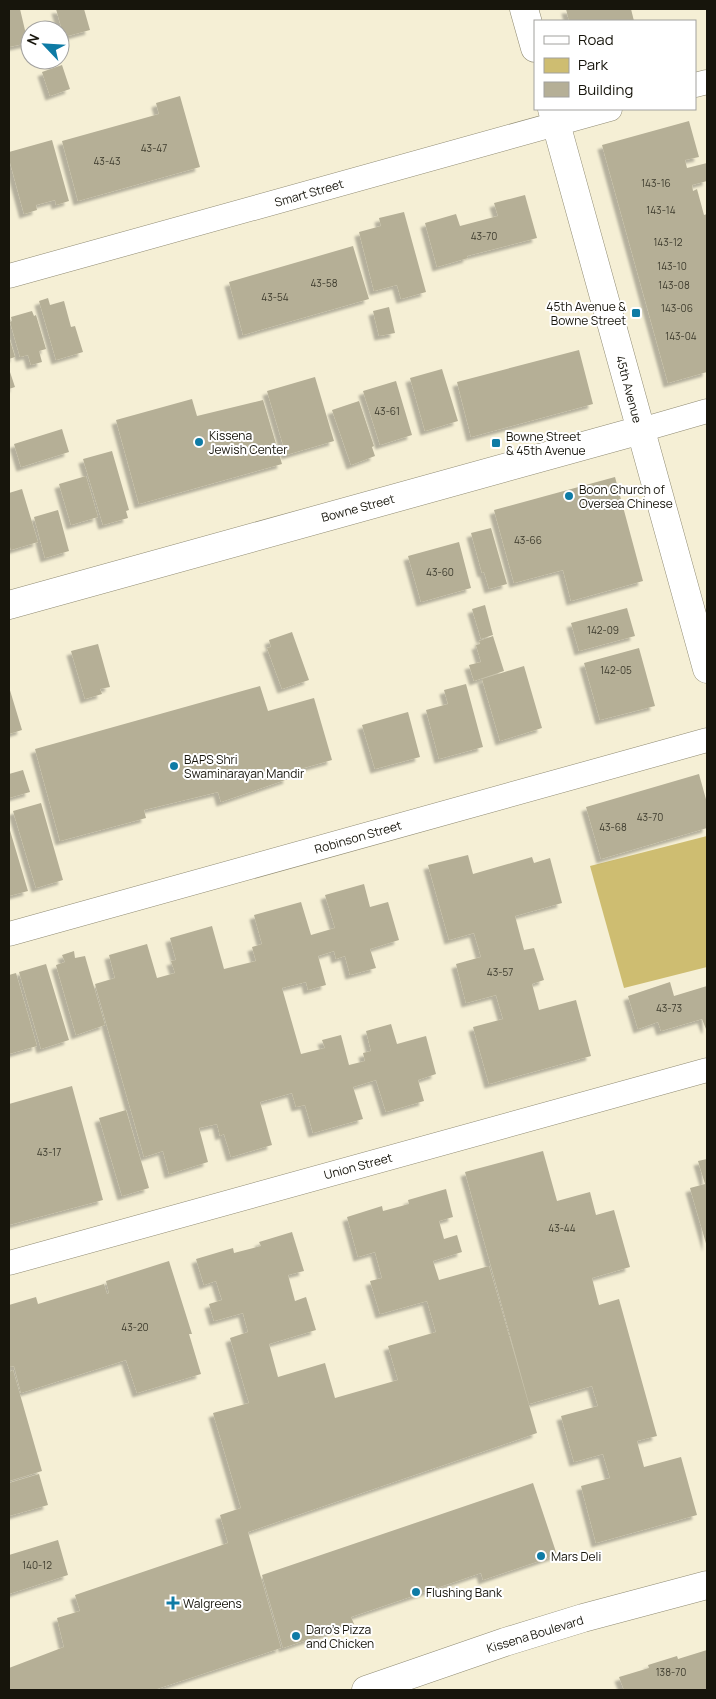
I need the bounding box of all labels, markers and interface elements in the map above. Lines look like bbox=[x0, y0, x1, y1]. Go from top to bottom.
north arrow bbox=[20, 20, 70, 70]
legend bbox=[534, 20, 696, 110]
text: Road bbox=[578, 29, 614, 50]
text: N bbox=[22, 31, 44, 48]
text: Park bbox=[578, 54, 608, 75]
text: Building bbox=[578, 79, 633, 100]
house number: 43-47 bbox=[141, 141, 167, 155]
house number: 43-43 bbox=[93, 154, 121, 168]
street label: Smart Street bbox=[273, 175, 346, 211]
house number: 143-16 bbox=[641, 176, 671, 190]
house number: 143-14 bbox=[646, 203, 676, 217]
house number: 43-70 bbox=[471, 229, 497, 243]
house number: 143-12 bbox=[653, 235, 683, 249]
house number: 143-10 bbox=[657, 259, 687, 273]
house number: 43-58 bbox=[310, 276, 338, 290]
house number: 143-08 bbox=[658, 278, 690, 292]
house number: 43-54 bbox=[261, 290, 289, 304]
place label: 45th Avenue & Bowne Street bbox=[546, 298, 626, 329]
house number: 143-06 bbox=[661, 301, 693, 315]
marker: 45th Avenue & Bowne Street bbox=[630, 307, 642, 319]
house number: 143-04 bbox=[665, 329, 697, 343]
street label: 45th Avenue bbox=[612, 353, 646, 425]
house number: 43-61 bbox=[374, 404, 400, 418]
place label: Kissena Jewish Center bbox=[209, 427, 288, 458]
place label: Bowne Street & 45th Avenue bbox=[506, 428, 586, 459]
marker: Kissena Jewish Center bbox=[193, 436, 205, 448]
marker: Bowne Street & 45th Avenue bbox=[490, 437, 502, 449]
place label: Boon Church of Oversea Chinese bbox=[579, 481, 673, 512]
street label: Bowne Street bbox=[319, 490, 397, 526]
marker: Boon Church of Oversea Chinese bbox=[563, 490, 575, 502]
house number: 43-66 bbox=[514, 533, 542, 547]
house number: 43-60 bbox=[426, 565, 454, 579]
house number: 142-09 bbox=[587, 623, 619, 637]
house number: 142-05 bbox=[600, 663, 632, 677]
place label: BAPS Shri Swaminarayan Mandir bbox=[184, 751, 305, 782]
marker: BAPS Shri Swaminarayan Mandir bbox=[168, 760, 180, 772]
house number: 43-70 bbox=[637, 810, 663, 824]
street label: Robinson Street bbox=[312, 816, 404, 858]
house number: 43-68 bbox=[599, 820, 627, 834]
house number: 43-57 bbox=[487, 965, 513, 979]
house number: 43-73 bbox=[656, 1001, 682, 1015]
house number: 43-17 bbox=[37, 1145, 61, 1159]
street label: Union Street bbox=[322, 1149, 394, 1183]
house number: 43-44 bbox=[548, 1221, 576, 1235]
house number: 43-20 bbox=[121, 1320, 149, 1334]
place label: Mars Deli bbox=[551, 1548, 601, 1565]
marker: Mars Deli bbox=[535, 1550, 547, 1562]
house number: 140-12 bbox=[22, 1558, 52, 1572]
place label: Flushing Bank bbox=[426, 1584, 503, 1601]
marker: Flushing Bank bbox=[410, 1586, 422, 1598]
place label: Walgreens bbox=[183, 1595, 242, 1612]
marker: Walgreens bbox=[167, 1597, 179, 1609]
street label: Kissena Boulevard bbox=[484, 1611, 586, 1657]
place label: Daro's Pizza and Chicken bbox=[306, 1621, 374, 1652]
marker: Daro's Pizza and Chicken bbox=[290, 1630, 302, 1642]
house number: 138-70 bbox=[656, 1665, 686, 1679]

